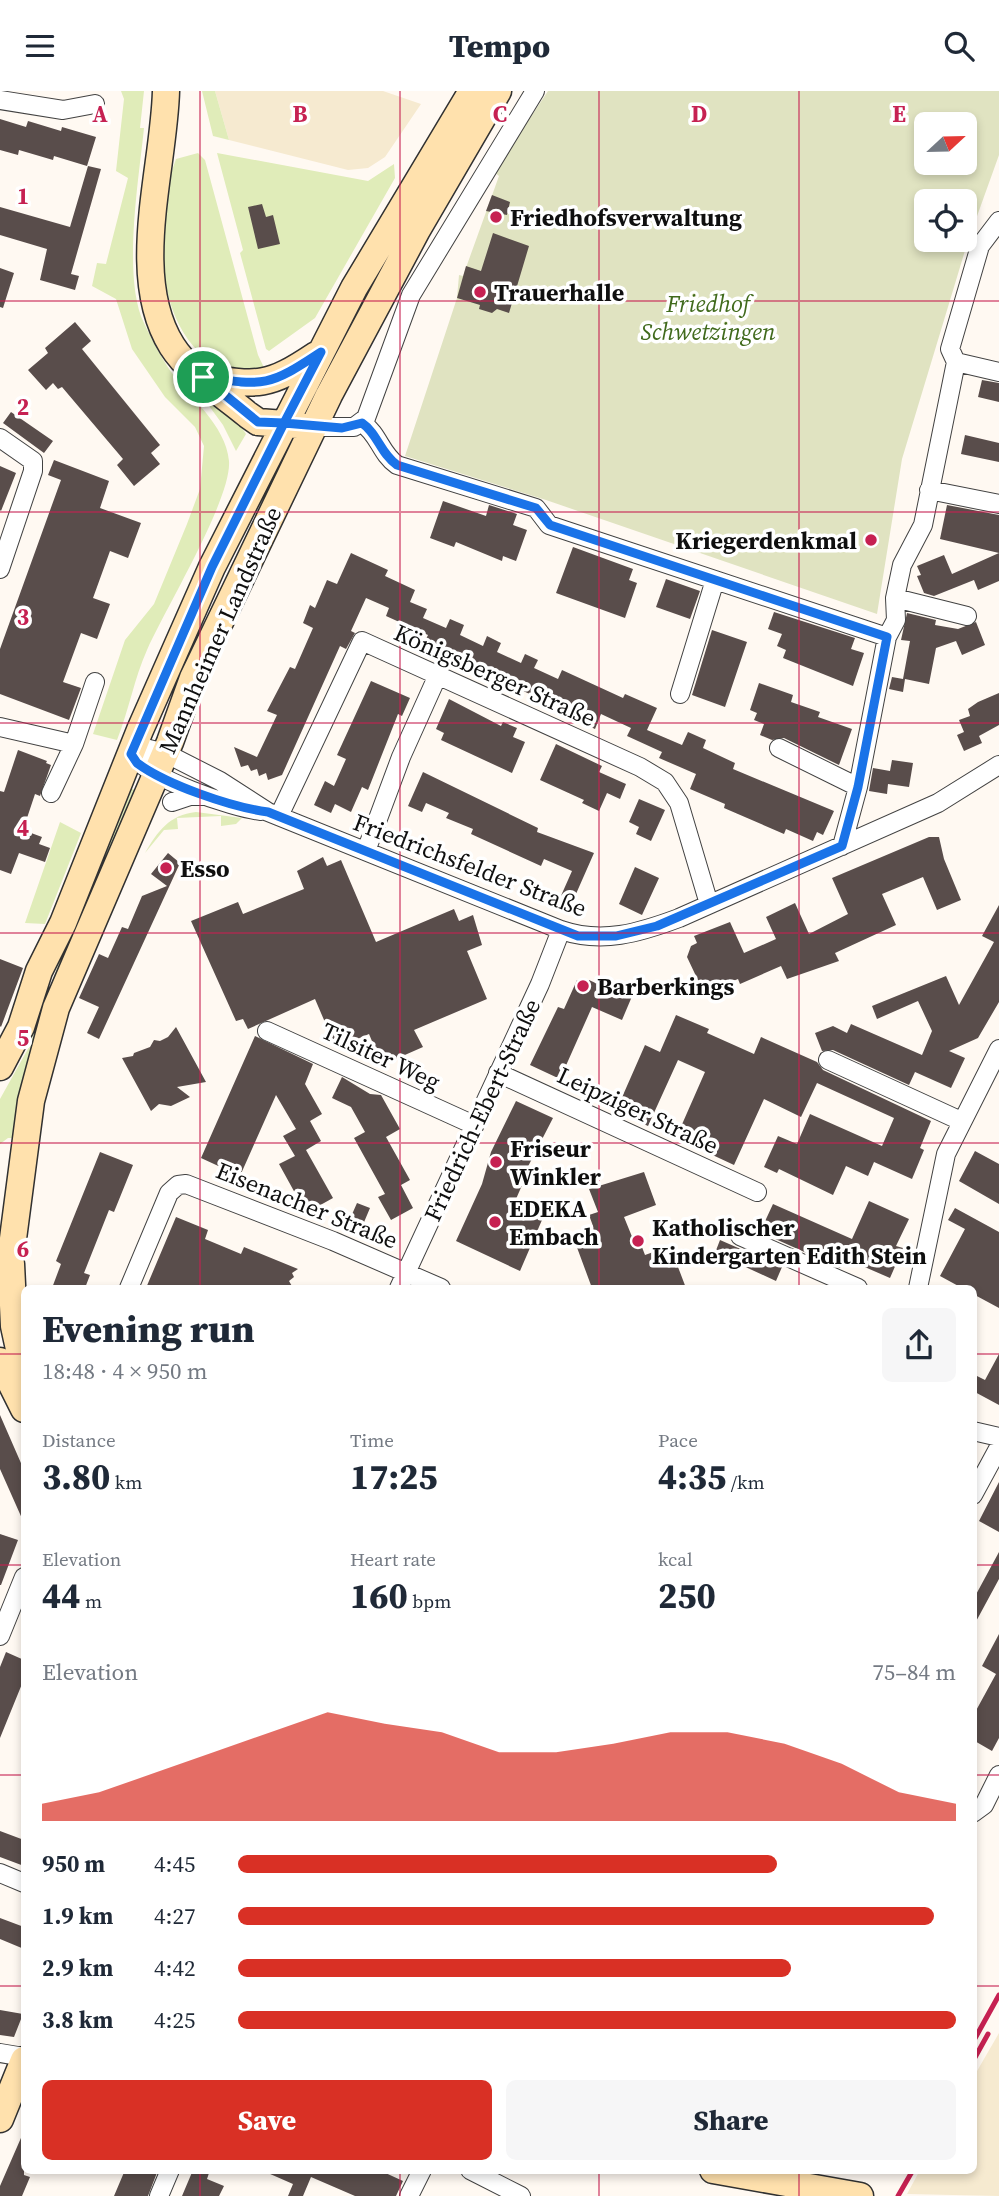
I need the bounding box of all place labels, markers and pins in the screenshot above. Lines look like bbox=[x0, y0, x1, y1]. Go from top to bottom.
place label: Friedhofsverwaltung bbox=[510, 201, 742, 234]
marker: Friedhofsverwaltung bbox=[488, 209, 504, 225]
place label: Trauerhalle bbox=[494, 276, 624, 309]
marker: Trauerhalle bbox=[472, 284, 488, 300]
pin bbox=[173, 347, 233, 407]
place label: Kriegerdenkmal bbox=[675, 524, 857, 557]
marker: Kriegerdenkmal bbox=[863, 532, 879, 548]
place label: Esso bbox=[180, 852, 230, 885]
marker: Esso bbox=[158, 860, 174, 876]
place label: Barberkings bbox=[597, 970, 735, 1003]
marker: Barberkings bbox=[575, 978, 591, 994]
place label: Friseur Winkler bbox=[510, 1132, 602, 1193]
marker: Friseur Winkler bbox=[488, 1154, 504, 1170]
place label: EDEKA Embach bbox=[509, 1192, 599, 1253]
place label: Katholischer Kindergarten Edith Stein bbox=[652, 1211, 927, 1272]
marker: EDEKA Embach bbox=[487, 1214, 503, 1230]
marker: Katholischer Kindergarten Edith Stein bbox=[630, 1233, 646, 1249]

